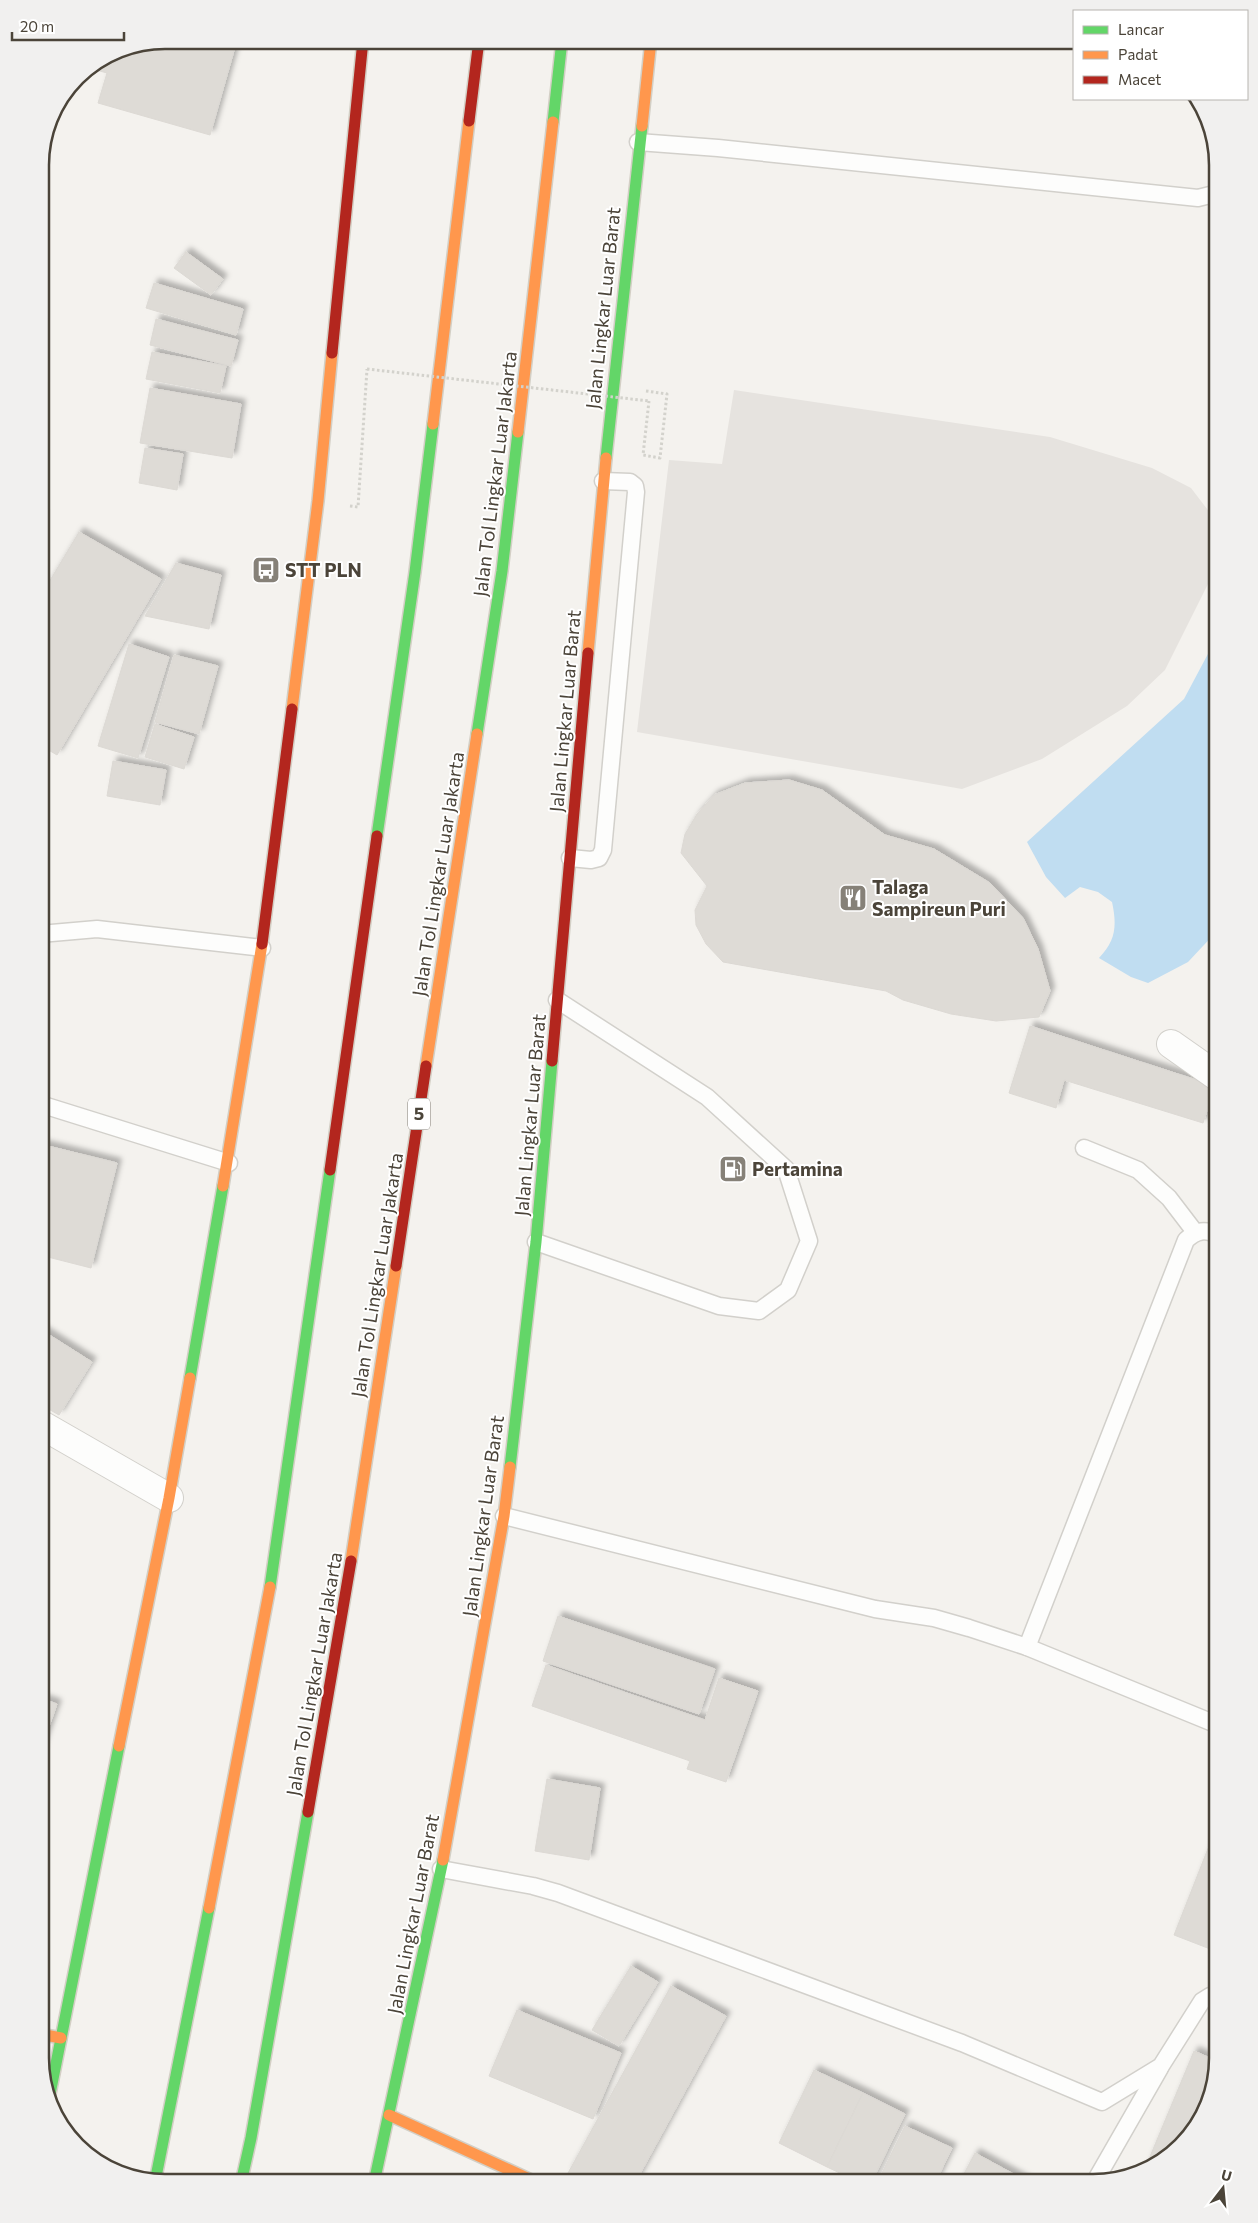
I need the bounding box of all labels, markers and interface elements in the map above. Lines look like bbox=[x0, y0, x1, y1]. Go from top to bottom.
scale bar bbox=[12, 10, 125, 42]
legend bbox=[1073, 10, 1248, 100]
text: 20 m bbox=[20, 17, 54, 35]
text: Lancar bbox=[1118, 20, 1164, 38]
text: Padat bbox=[1118, 45, 1158, 63]
text: Macet bbox=[1118, 70, 1161, 88]
street label: Jalan Lingkar Luar Barat bbox=[580, 206, 625, 410]
street label: Jalan Tol Lingkar Luar Jakarta bbox=[468, 350, 521, 598]
bus stop icon: STT PLN bbox=[251, 555, 281, 585]
place label: STT PLN bbox=[285, 558, 362, 581]
street label: Jalan Lingkar Luar Barat bbox=[544, 609, 585, 813]
street label: Jalan Tol Lingkar Luar Jakarta bbox=[407, 750, 468, 998]
place label: Talaga Sampireun Puri bbox=[872, 875, 1006, 920]
restaurant icon: Talaga Sampireun Puri bbox=[838, 883, 868, 913]
street label: Jalan Lingkar Luar Barat bbox=[509, 1013, 550, 1217]
road number: 5 bbox=[408, 1098, 430, 1130]
street label: Jalan Tol Lingkar Luar Jakarta bbox=[346, 1151, 407, 1399]
fuel station icon: Pertamina bbox=[718, 1154, 748, 1184]
place label: Pertamina bbox=[752, 1157, 843, 1180]
street label: Jalan Lingkar Luar Barat bbox=[457, 1414, 508, 1618]
street label: Jalan Tol Lingkar Luar Jakarta bbox=[281, 1550, 346, 1798]
street label: Jalan Lingkar Luar Barat bbox=[382, 1812, 443, 2016]
north arrow bbox=[1198, 2163, 1248, 2213]
text: U bbox=[1219, 2165, 1234, 2185]

